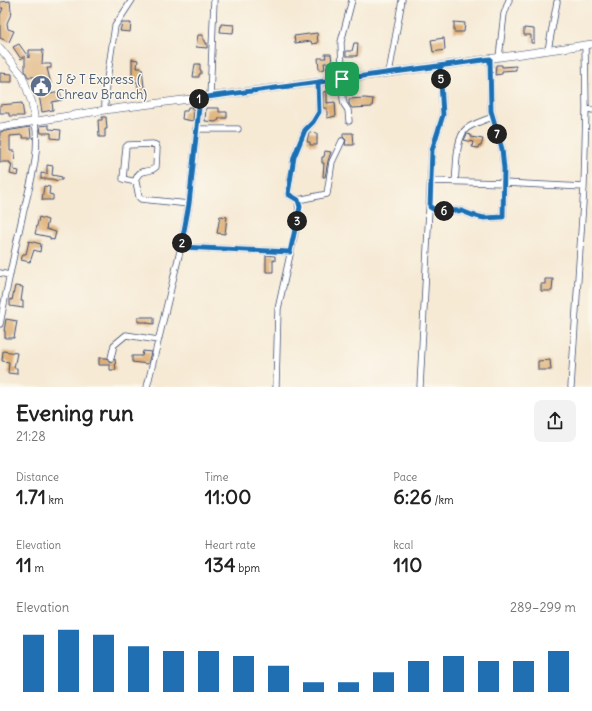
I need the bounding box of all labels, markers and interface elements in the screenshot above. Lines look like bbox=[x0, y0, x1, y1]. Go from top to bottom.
pin bbox=[325, 62, 359, 96]
icon: arrive bbox=[331, 68, 353, 90]
pin: 5 bbox=[431, 69, 451, 89]
place label: J & T Express ( Chreav Branch) bbox=[56, 71, 147, 103]
text: 5 bbox=[438, 72, 444, 86]
public building icon: J & T Express ( Chreav Branch) bbox=[28, 73, 54, 99]
pin: 1 bbox=[189, 89, 209, 109]
text: 1 bbox=[197, 92, 201, 106]
pin: 7 bbox=[487, 124, 507, 144]
text: 7 bbox=[494, 127, 500, 141]
pin: 6 bbox=[434, 201, 454, 221]
text: 6 bbox=[441, 204, 447, 218]
pin: 3 bbox=[287, 211, 307, 231]
text: 3 bbox=[294, 214, 300, 228]
pin: 2 bbox=[172, 233, 192, 253]
text: 2 bbox=[179, 236, 185, 250]
text: Evening run bbox=[16, 399, 134, 427]
button: share bbox=[534, 400, 576, 442]
text: 21:28 bbox=[16, 428, 46, 445]
text: Distance bbox=[16, 470, 59, 484]
text: Time bbox=[205, 470, 228, 484]
text: Pace bbox=[393, 470, 417, 484]
text: 1.71 bbox=[16, 484, 46, 509]
text: 11:00 bbox=[205, 484, 251, 509]
text: 6:26 bbox=[393, 484, 432, 509]
text: km bbox=[46, 493, 64, 507]
text: /km bbox=[432, 493, 454, 507]
text: Elevation bbox=[16, 538, 61, 552]
text: Heart rate bbox=[205, 538, 256, 552]
text: kcal bbox=[393, 538, 413, 552]
text: 11 bbox=[16, 552, 32, 577]
text: 134 bbox=[205, 552, 236, 577]
text: 110 bbox=[393, 552, 422, 577]
text: m bbox=[32, 561, 44, 575]
text: bpm bbox=[236, 561, 260, 575]
text: Elevation bbox=[16, 599, 69, 616]
text: 289–299 m bbox=[510, 599, 576, 616]

